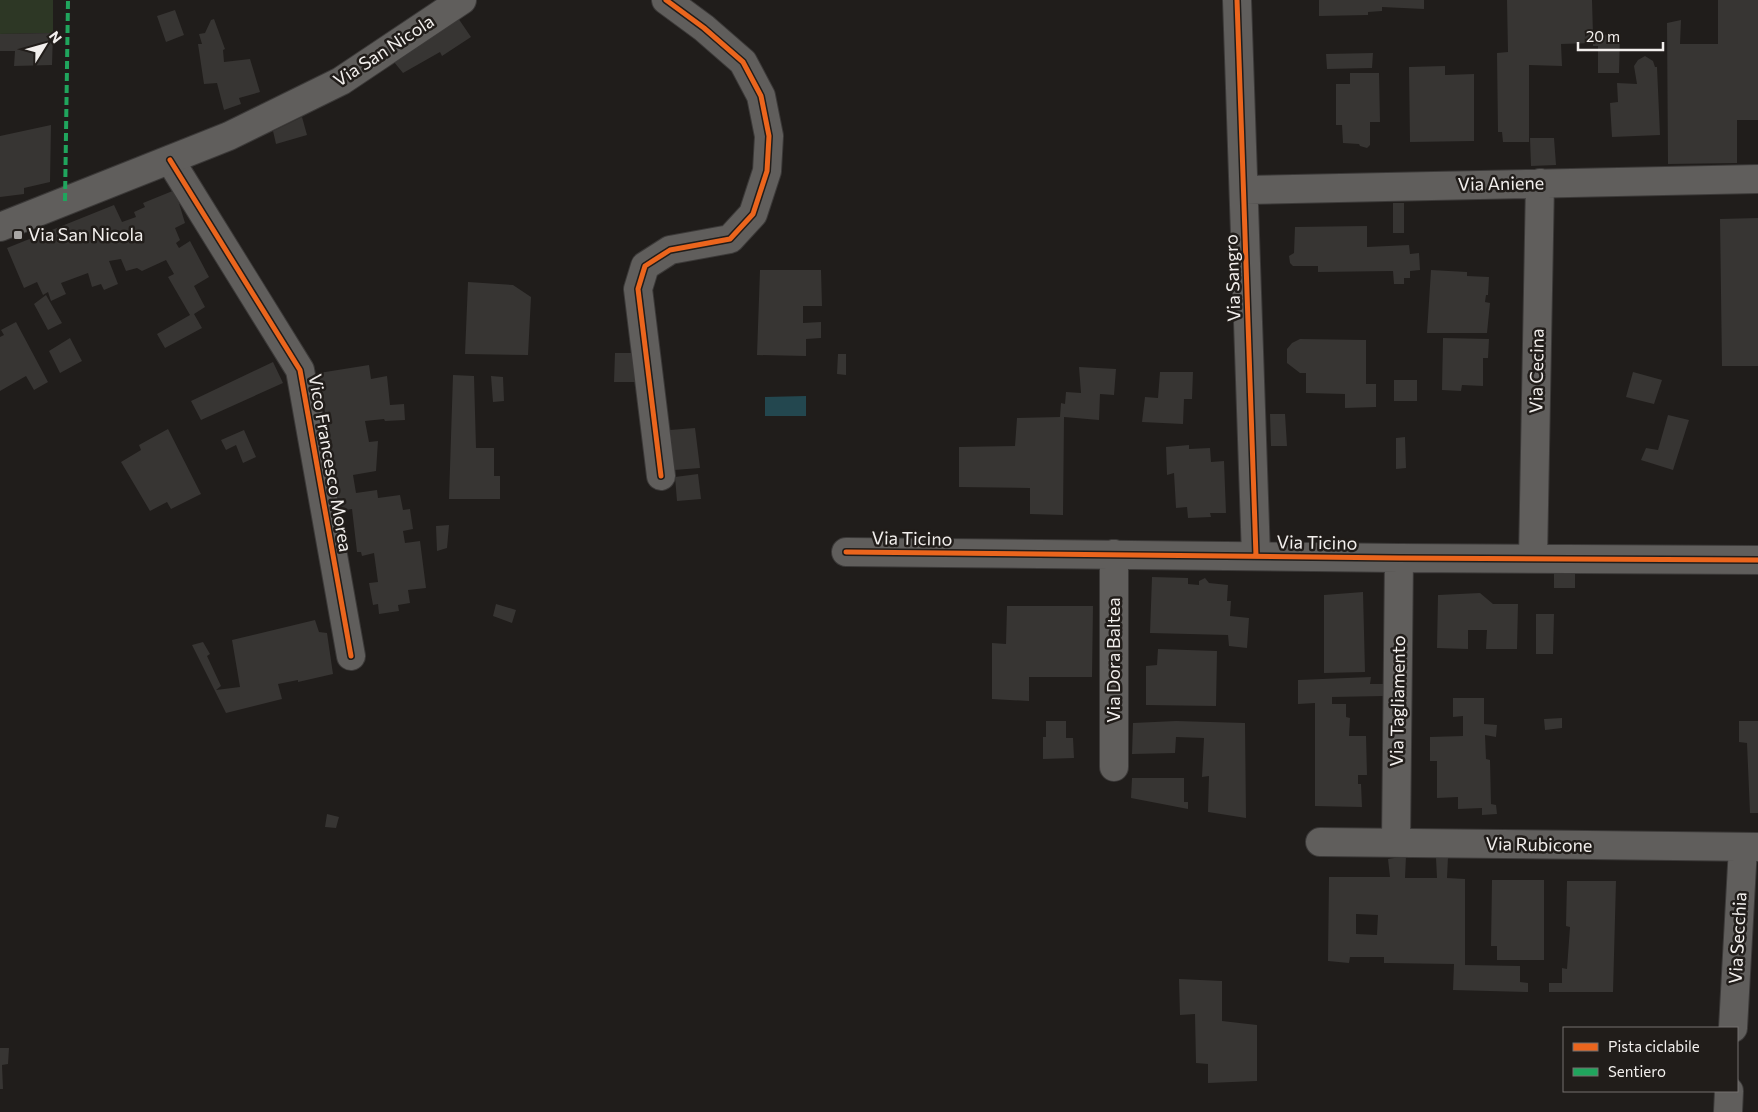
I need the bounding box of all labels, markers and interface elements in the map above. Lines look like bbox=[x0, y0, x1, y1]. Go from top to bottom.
street label: Via San Nicola bbox=[329, 10, 438, 91]
north arrow bbox=[20, 20, 70, 70]
scale bar bbox=[1578, 20, 1663, 52]
text: 20 m bbox=[1586, 27, 1620, 45]
text: N bbox=[46, 28, 66, 46]
street label: Via Aniene bbox=[1458, 171, 1544, 195]
place label: Via San Nicola bbox=[28, 223, 143, 245]
marker: Via San Nicola bbox=[12, 229, 24, 241]
street label: Via Sangro bbox=[1219, 234, 1245, 322]
street label: Via Cecina bbox=[1524, 328, 1548, 414]
street label: Vico Francesco Morea bbox=[304, 372, 357, 554]
street label: Via Ticino bbox=[872, 526, 953, 550]
street label: Via Ticino bbox=[1277, 530, 1358, 554]
street label: Via Dora Baltea bbox=[1102, 597, 1124, 723]
street label: Via Tagliamento bbox=[1385, 635, 1409, 767]
street label: Via Rubicone bbox=[1486, 832, 1593, 856]
street label: Via Secchia bbox=[1724, 891, 1750, 984]
legend bbox=[1563, 1027, 1738, 1092]
text: Pista ciclabile bbox=[1608, 1037, 1700, 1055]
text: Sentiero bbox=[1608, 1062, 1666, 1080]

